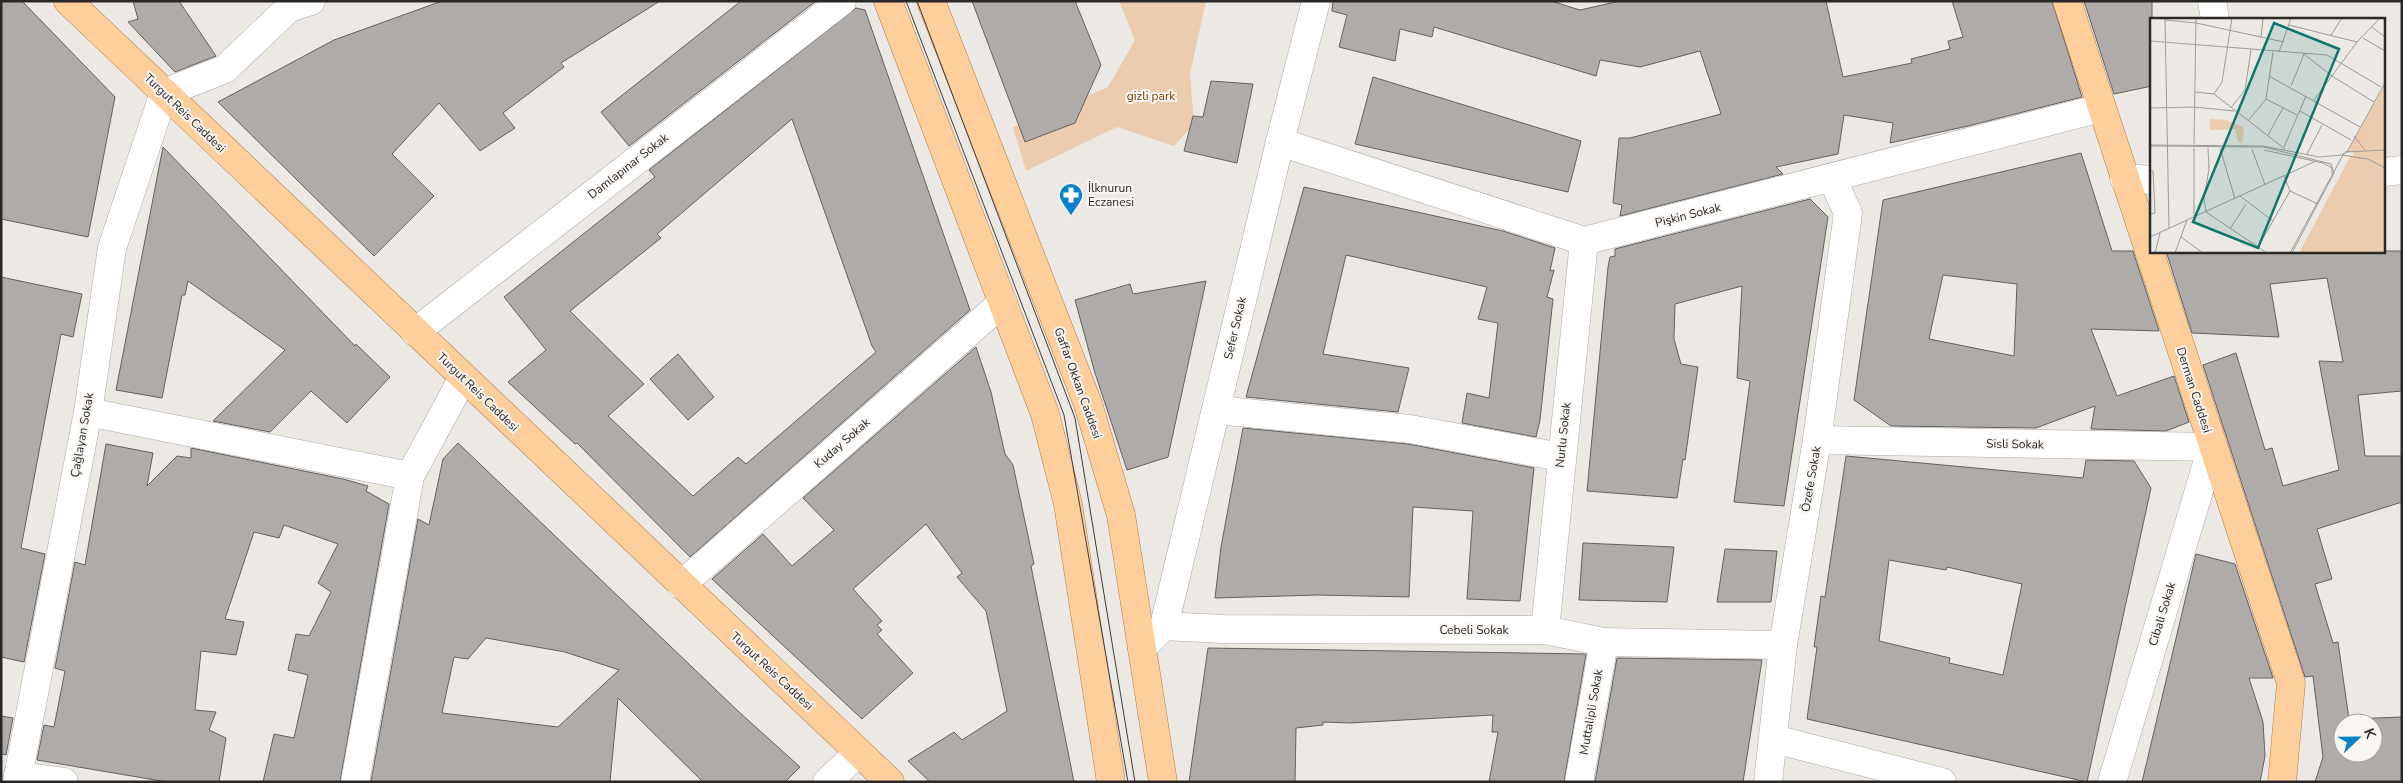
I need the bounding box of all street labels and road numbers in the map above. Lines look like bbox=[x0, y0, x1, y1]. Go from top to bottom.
street label: Turgut Reis Caddesi bbox=[141, 70, 229, 156]
street label: Damlapınar Sokak bbox=[584, 129, 672, 203]
street label: Pişkin Sokak bbox=[1653, 199, 1723, 231]
street label: Sefer Sokak bbox=[1220, 294, 1250, 361]
street label: Gaffar Okkan Caddesi bbox=[1050, 325, 1106, 441]
street label: Derman Caddesi bbox=[2173, 345, 2215, 435]
street label: Turgut Reis Caddesi bbox=[434, 349, 522, 435]
street label: Çağlayan Sokak bbox=[67, 390, 97, 479]
street label: Nurlu Sokak bbox=[1552, 401, 1574, 468]
street label: Kuday Sokak bbox=[811, 414, 874, 472]
street label: Sisli Sokak bbox=[1986, 435, 2045, 453]
street label: Özefe Sokak bbox=[1797, 444, 1825, 513]
street label: Cibali Sokak bbox=[2145, 579, 2180, 648]
street label: Cebeli Sokak bbox=[1439, 622, 1510, 638]
street label: Turgut Reis Caddesi bbox=[727, 629, 817, 713]
street label: Muttalipli Sokak bbox=[1576, 667, 1607, 756]

